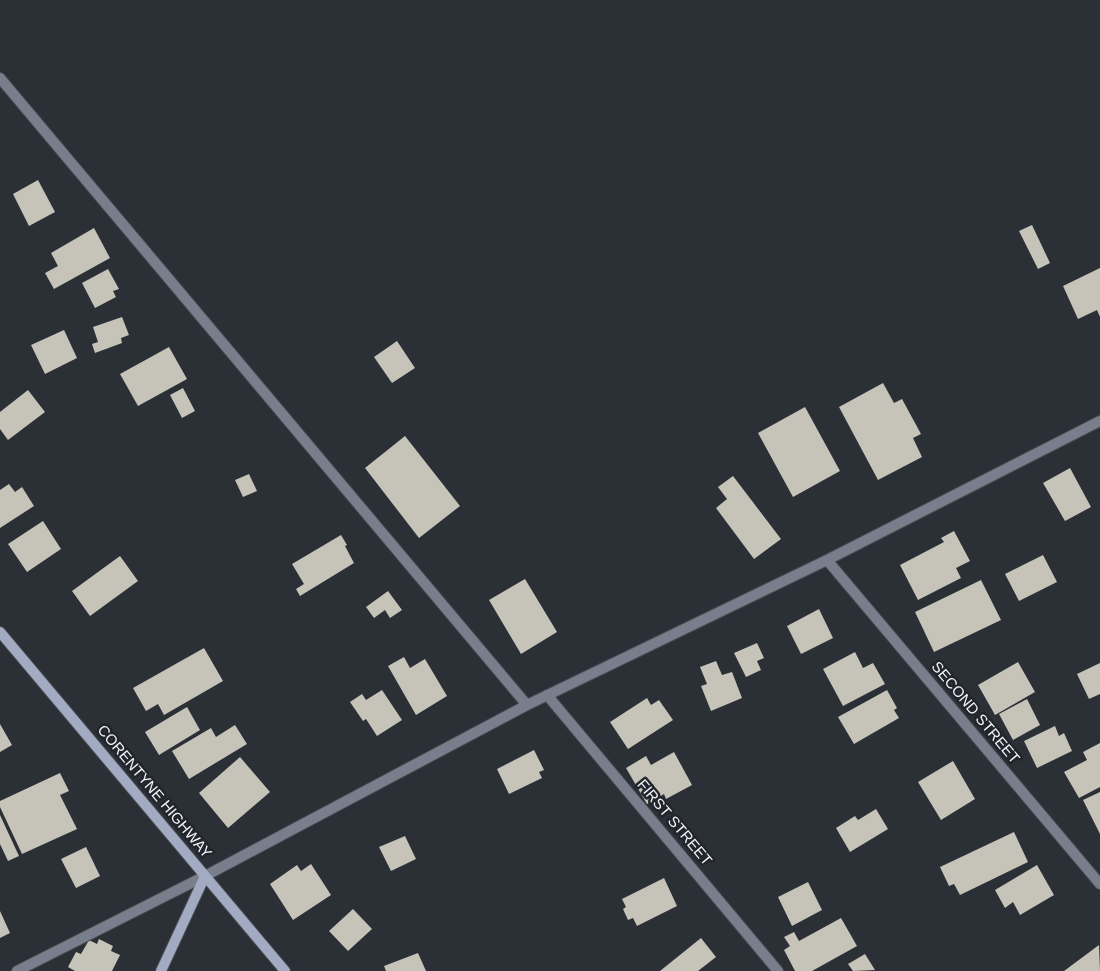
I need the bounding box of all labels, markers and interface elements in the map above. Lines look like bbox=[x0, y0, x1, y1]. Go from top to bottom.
street label: SECOND STREET bbox=[927, 658, 1023, 768]
street label: CORENTYNE HIGHWAY bbox=[93, 722, 215, 862]
street label: FIRST STREET bbox=[633, 776, 715, 870]

